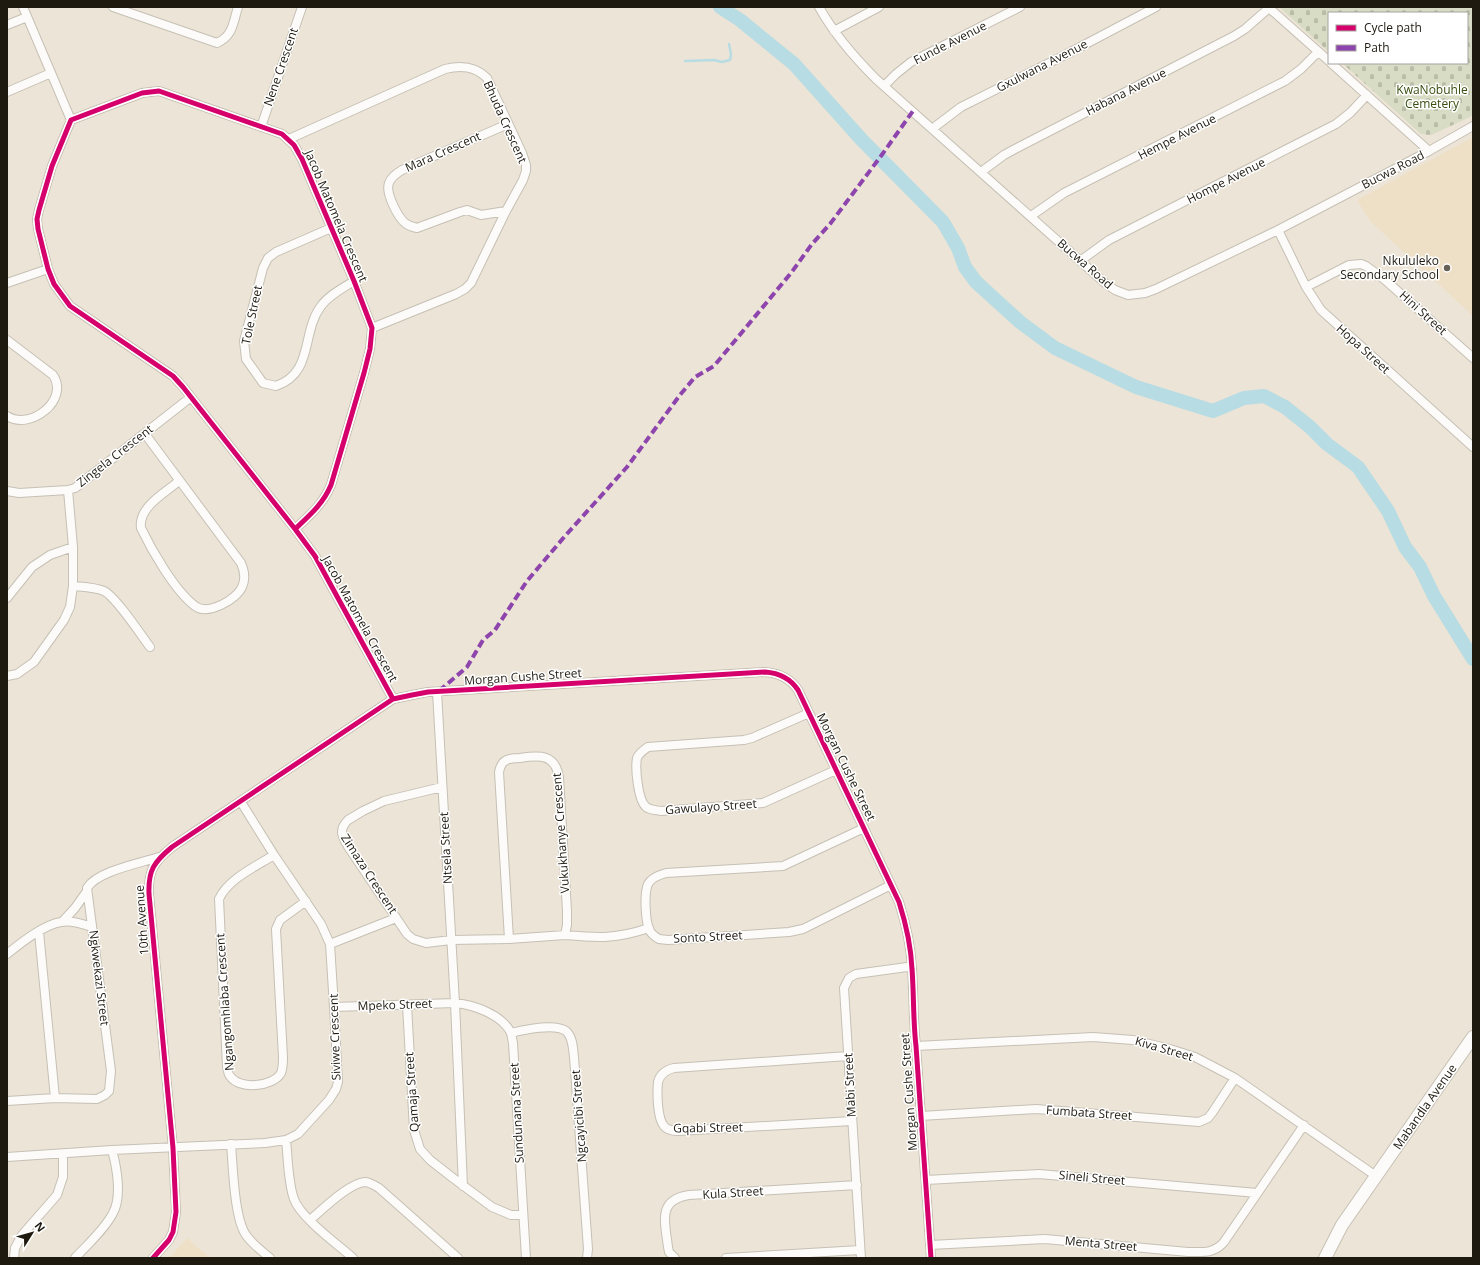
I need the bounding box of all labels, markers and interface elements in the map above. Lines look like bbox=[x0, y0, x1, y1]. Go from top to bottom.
legend bbox=[1328, 12, 1468, 64]
street label: Funde Avenue bbox=[910, 17, 989, 68]
text: Cycle path bbox=[1364, 19, 1422, 36]
street label: Nene Crescent bbox=[259, 25, 302, 108]
street label: Gxulwana Avenue bbox=[993, 35, 1091, 96]
text: Path bbox=[1364, 39, 1390, 56]
street label: Habana Avenue bbox=[1083, 64, 1169, 119]
street label: Bhuda Crescent bbox=[480, 78, 531, 166]
park label: KwaNobuhle Cemetery bbox=[1396, 81, 1468, 112]
street label: Hempe Avenue bbox=[1135, 109, 1219, 164]
street label: Mara Crescent bbox=[402, 127, 483, 176]
street label: Jacob Matomela Crescent bbox=[301, 146, 372, 284]
street label: Bucwa Road bbox=[1358, 146, 1427, 193]
street label: Hompe Avenue bbox=[1184, 153, 1268, 208]
street label: Bucwa Road bbox=[1054, 235, 1117, 293]
place label: Nkululeko Secondary School bbox=[1340, 252, 1439, 283]
marker: Nkululeko Secondary School bbox=[1442, 263, 1452, 273]
street label: Tole Street bbox=[237, 284, 266, 346]
street label: Hini Street bbox=[1396, 287, 1451, 339]
street label: Hopa Street bbox=[1333, 320, 1394, 377]
street label: Zingela Crescent bbox=[73, 420, 156, 491]
street label: Jacob Matomela Crescent bbox=[318, 552, 402, 685]
street label: Morgan Cushe Street bbox=[464, 664, 582, 689]
street label: Morgan Cushe Street bbox=[813, 710, 880, 824]
street label: Vukukhanye Crescent bbox=[548, 772, 573, 894]
street label: Gawulayo Street bbox=[665, 795, 757, 818]
street label: Ntsela Street bbox=[435, 812, 456, 884]
street label: Zimaza Crescent bbox=[337, 830, 402, 917]
street label: 10th Avenue bbox=[131, 884, 152, 956]
street label: Sonto Street bbox=[673, 926, 743, 947]
street label: Ngkwekazi Street bbox=[85, 929, 114, 1027]
street label: Ngangomhlaba Crescent bbox=[211, 933, 238, 1071]
street label: Siviwe Crescent bbox=[324, 993, 345, 1081]
street label: Mpeko Street bbox=[357, 995, 433, 1014]
street label: Kiva Street bbox=[1133, 1032, 1195, 1065]
street label: Morgan Cushe Street bbox=[896, 1033, 921, 1151]
street label: Qamaja Street bbox=[400, 1051, 423, 1133]
street label: Mabi Street bbox=[839, 1052, 860, 1118]
street label: Mabandla Avenue bbox=[1389, 1060, 1461, 1153]
street label: Sundunana Street bbox=[505, 1062, 528, 1164]
street label: Ngcayicibi Street bbox=[567, 1069, 590, 1163]
street label: Fumbata Street bbox=[1045, 1101, 1133, 1124]
street label: Gqabi Street bbox=[673, 1118, 743, 1137]
street label: Sineli Street bbox=[1058, 1166, 1126, 1189]
street label: Kula Street bbox=[702, 1182, 764, 1203]
north arrow bbox=[12, 1213, 52, 1253]
text: N bbox=[32, 1219, 49, 1235]
street label: Menta Street bbox=[1064, 1232, 1138, 1255]

